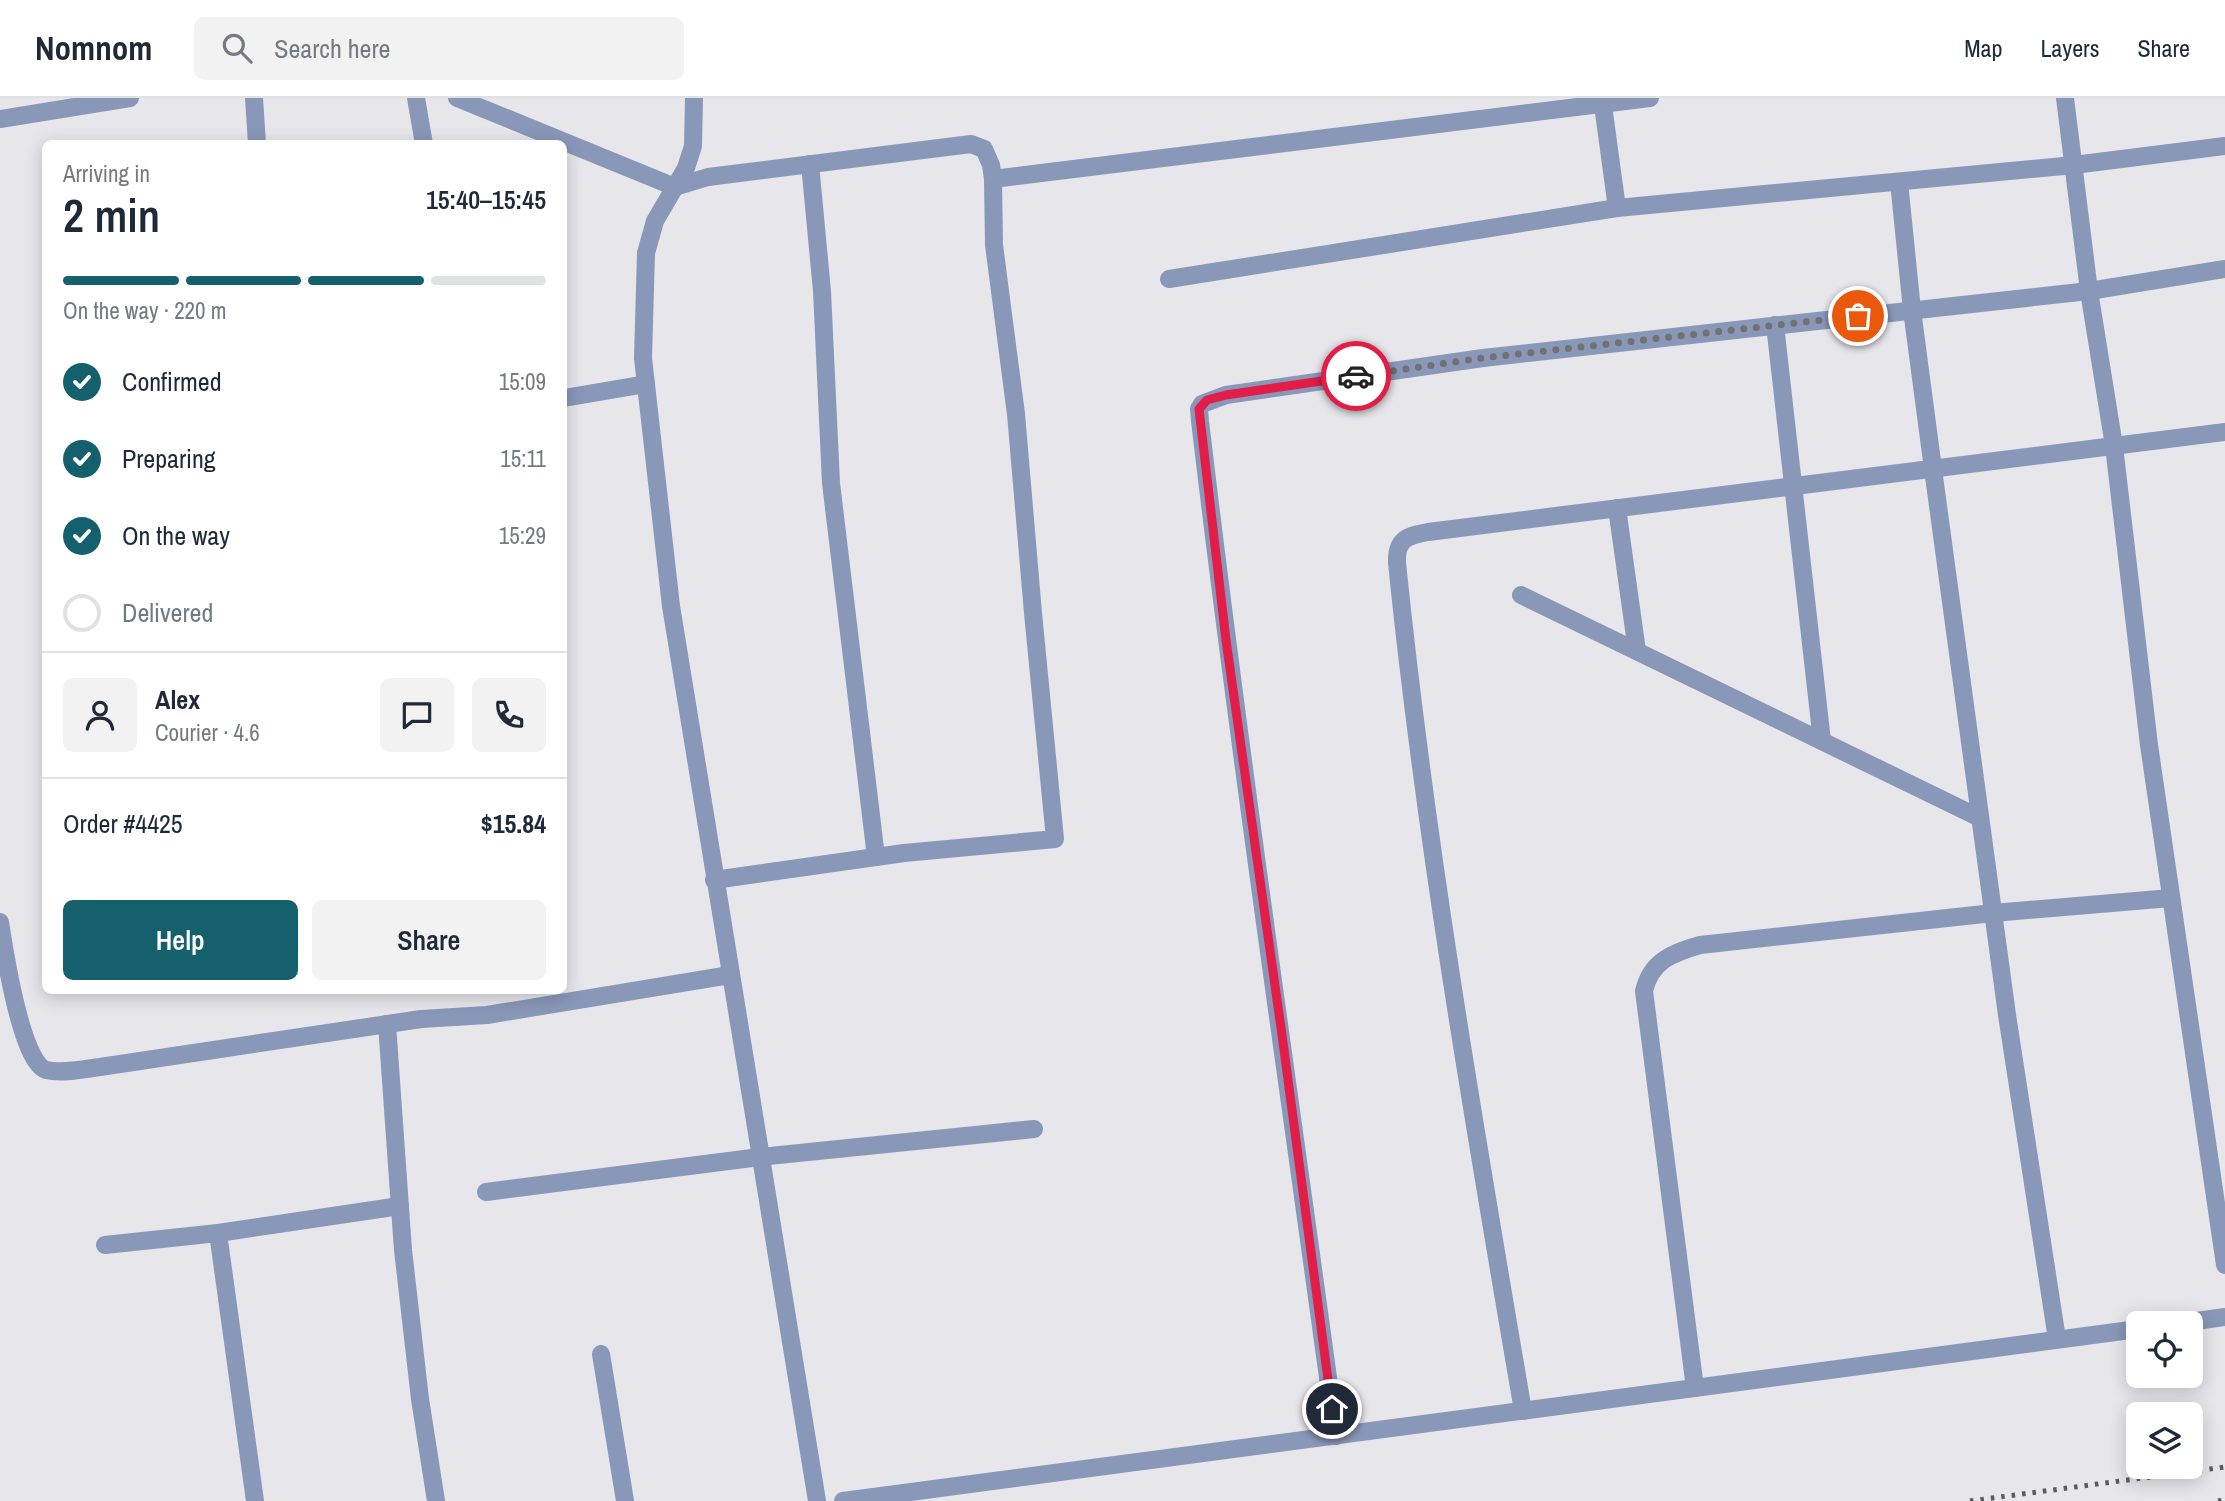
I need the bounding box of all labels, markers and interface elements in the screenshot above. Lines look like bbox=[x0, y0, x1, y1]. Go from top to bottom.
search box bbox=[194, 17, 684, 80]
text: Nomnom bbox=[35, 26, 152, 70]
icon: search bbox=[218, 29, 256, 67]
text: Search here bbox=[274, 31, 390, 66]
text: Map bbox=[1964, 32, 2002, 64]
text: Layers bbox=[2040, 32, 2099, 64]
text: Share bbox=[2137, 32, 2190, 64]
text: Arriving in bbox=[63, 158, 150, 189]
text: 15:40–15:45 bbox=[426, 182, 546, 217]
text: 2 min bbox=[63, 184, 160, 246]
pin bbox=[1828, 286, 1888, 346]
text: On the way · 220 m bbox=[63, 295, 227, 326]
icon: bag bbox=[1839, 297, 1877, 335]
courier bbox=[1321, 341, 1391, 411]
icon: car bbox=[1337, 357, 1375, 395]
icon: check bbox=[63, 363, 101, 401]
text: Confirmed bbox=[122, 364, 222, 399]
text: 15:09 bbox=[499, 366, 546, 397]
icon: check bbox=[63, 440, 101, 478]
text: Preparing bbox=[122, 441, 216, 476]
text: 15:11 bbox=[500, 443, 546, 474]
icon: check bbox=[63, 517, 101, 555]
text: On the way bbox=[122, 518, 230, 553]
text: 15:29 bbox=[499, 520, 546, 551]
text: Delivered bbox=[122, 595, 213, 630]
button: person bbox=[63, 678, 137, 752]
button: chat bbox=[380, 678, 454, 752]
button: phone bbox=[472, 678, 546, 752]
text: Alex bbox=[155, 682, 200, 717]
text: Courier · 4.6 bbox=[155, 717, 260, 748]
text: Order #4425 bbox=[63, 806, 183, 841]
text: $15.84 bbox=[481, 806, 546, 841]
button: Help bbox=[63, 900, 298, 980]
button: Share bbox=[312, 900, 546, 980]
map controls bbox=[2126, 1311, 2203, 1479]
button: locate bbox=[2126, 1311, 2203, 1388]
pin bbox=[1302, 1379, 1362, 1439]
icon: home bbox=[1313, 1390, 1351, 1428]
button: layers bbox=[2126, 1402, 2203, 1479]

